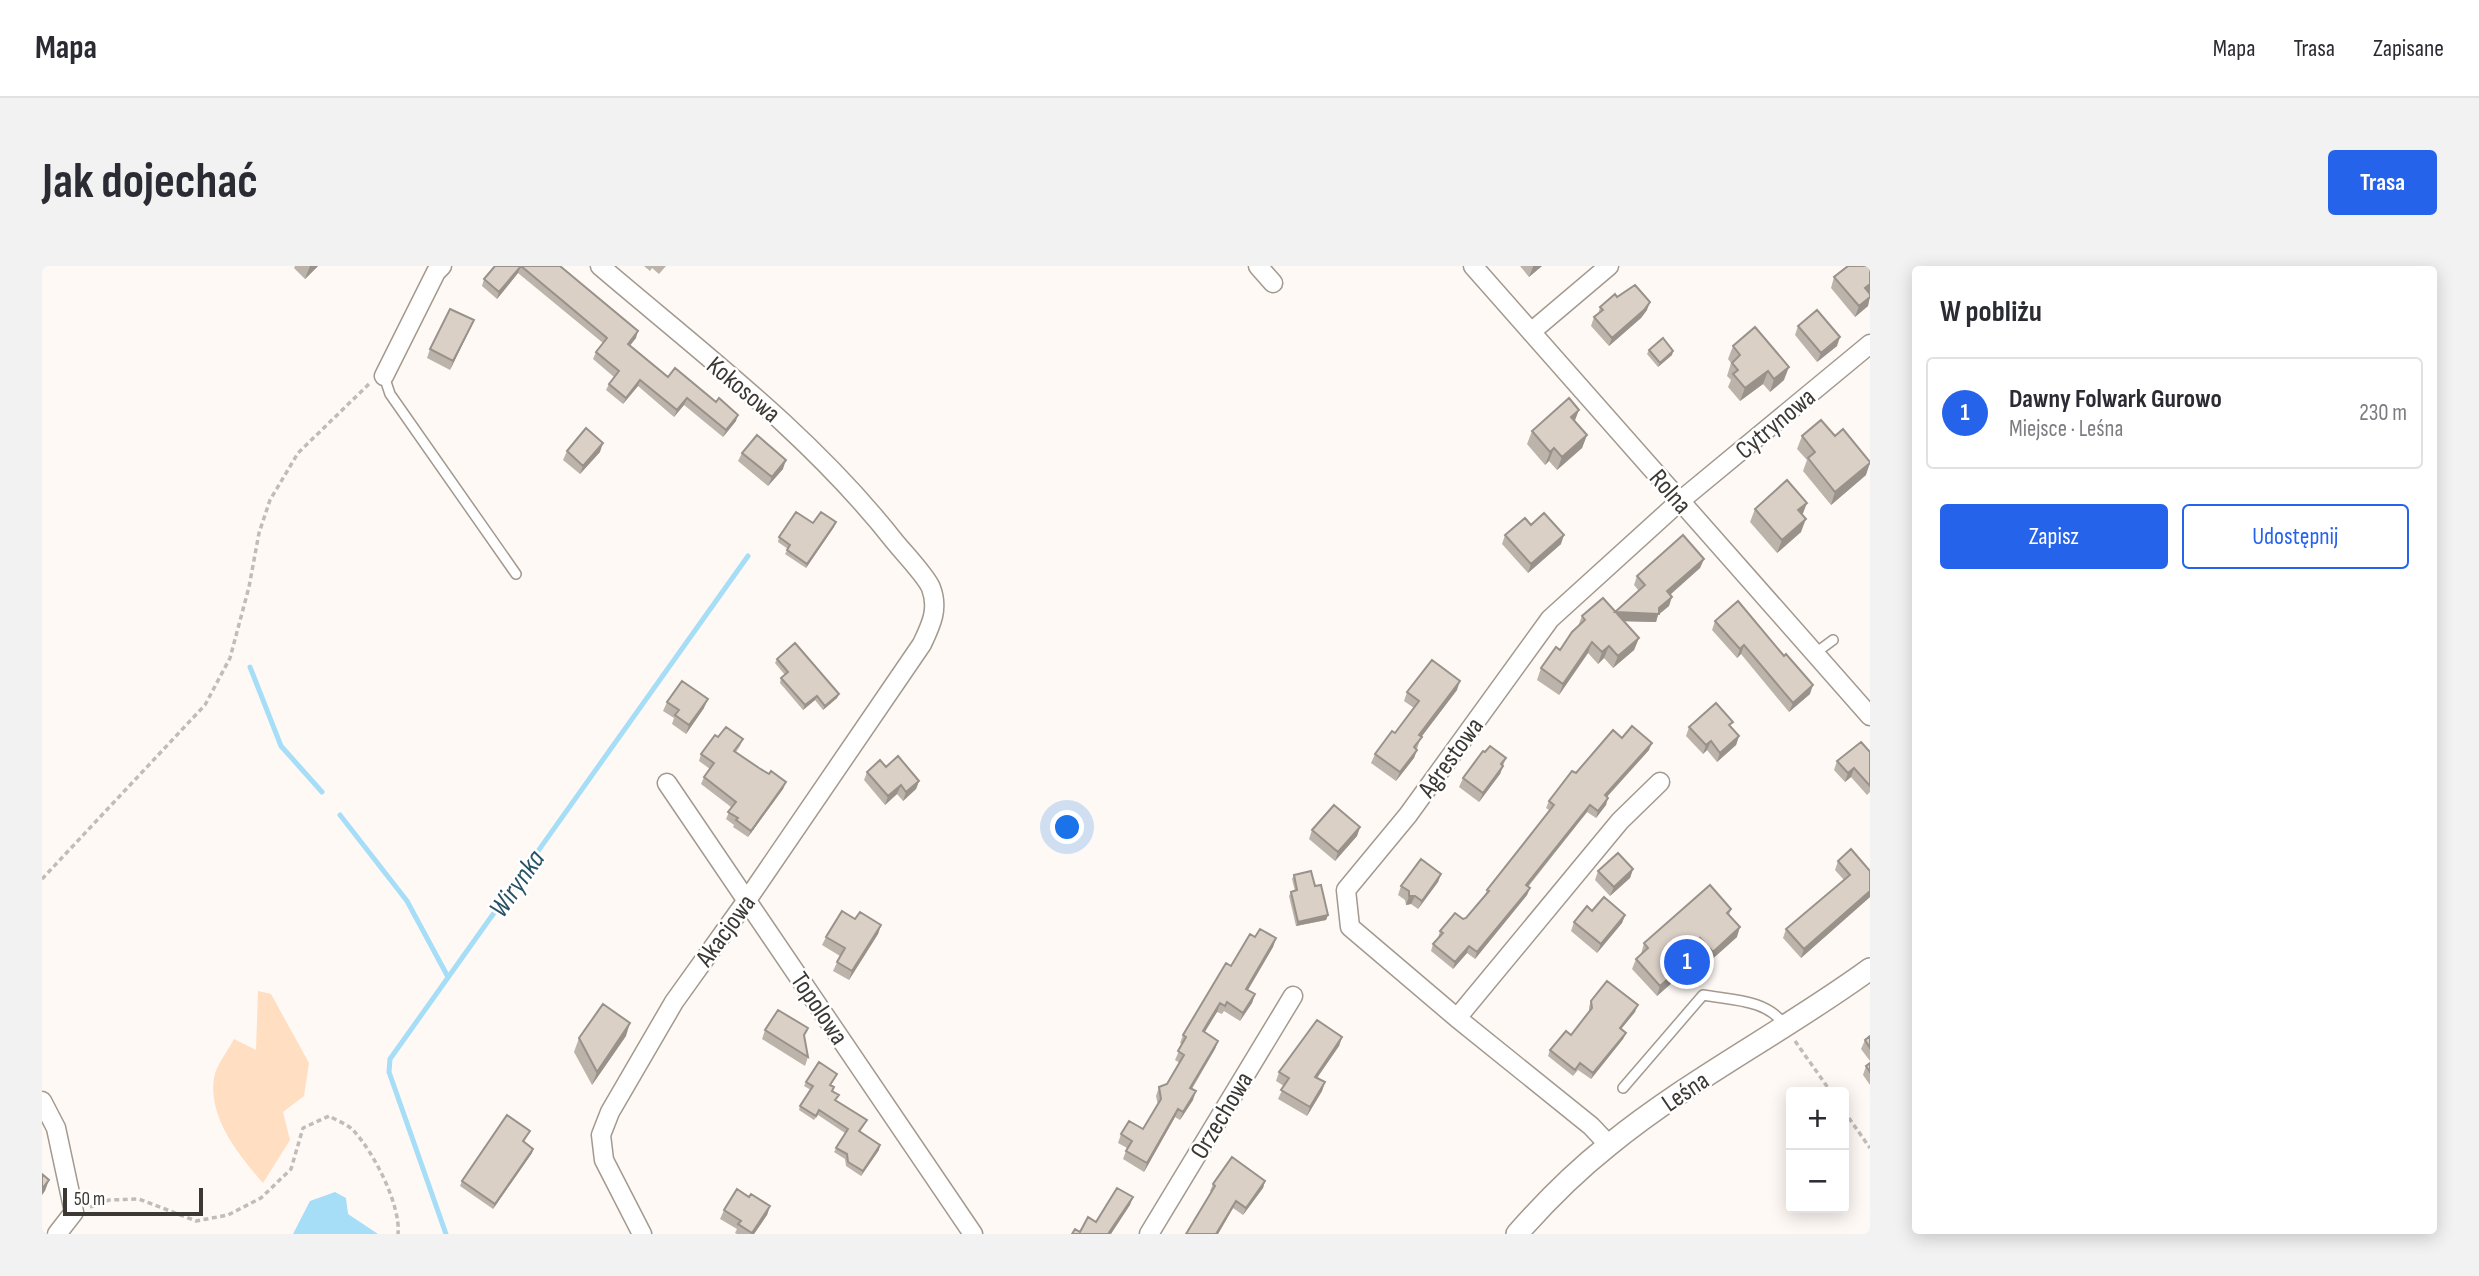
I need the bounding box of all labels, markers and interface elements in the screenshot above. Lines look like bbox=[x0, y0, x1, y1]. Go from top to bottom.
text: Mapa bbox=[35, 28, 97, 68]
text: Mapa bbox=[2213, 34, 2256, 63]
text: Trasa bbox=[2294, 34, 2335, 63]
text: Zapisane bbox=[2373, 34, 2444, 63]
button: Trasa bbox=[2328, 150, 2437, 215]
text: Jak dojechać bbox=[42, 153, 258, 212]
text: W pobliżu bbox=[1940, 294, 2042, 330]
street label: Kokosowa bbox=[700, 350, 786, 430]
street label: Cytrynowa bbox=[1730, 382, 1822, 466]
text: Dawny Folwark Gurowo bbox=[2009, 384, 2222, 415]
text: 1 bbox=[1960, 399, 1970, 427]
text: 230 m bbox=[2359, 399, 2407, 427]
text: Miejsce · Leśna bbox=[2009, 415, 2123, 443]
street label: Rolna bbox=[1642, 464, 1697, 520]
button: Zapisz bbox=[1940, 504, 2168, 569]
button: Udostępnij bbox=[2182, 504, 2409, 569]
street label: Agrestowa bbox=[1411, 712, 1491, 805]
your location bbox=[1050, 810, 1084, 844]
water label: Wirynka bbox=[482, 843, 553, 924]
street label: Akacjowa bbox=[689, 889, 763, 974]
pin: 1 bbox=[1664, 936, 1710, 988]
street label: Topolowa bbox=[783, 967, 854, 1051]
street label: Leśna bbox=[1656, 1065, 1715, 1119]
street label: Orzechowa bbox=[1184, 1067, 1260, 1165]
map controls bbox=[1786, 1087, 1849, 1213]
button: + bbox=[1786, 1087, 1849, 1150]
button: − bbox=[1786, 1150, 1849, 1213]
scale bar bbox=[63, 1185, 203, 1217]
text: 50 m bbox=[74, 1188, 105, 1211]

